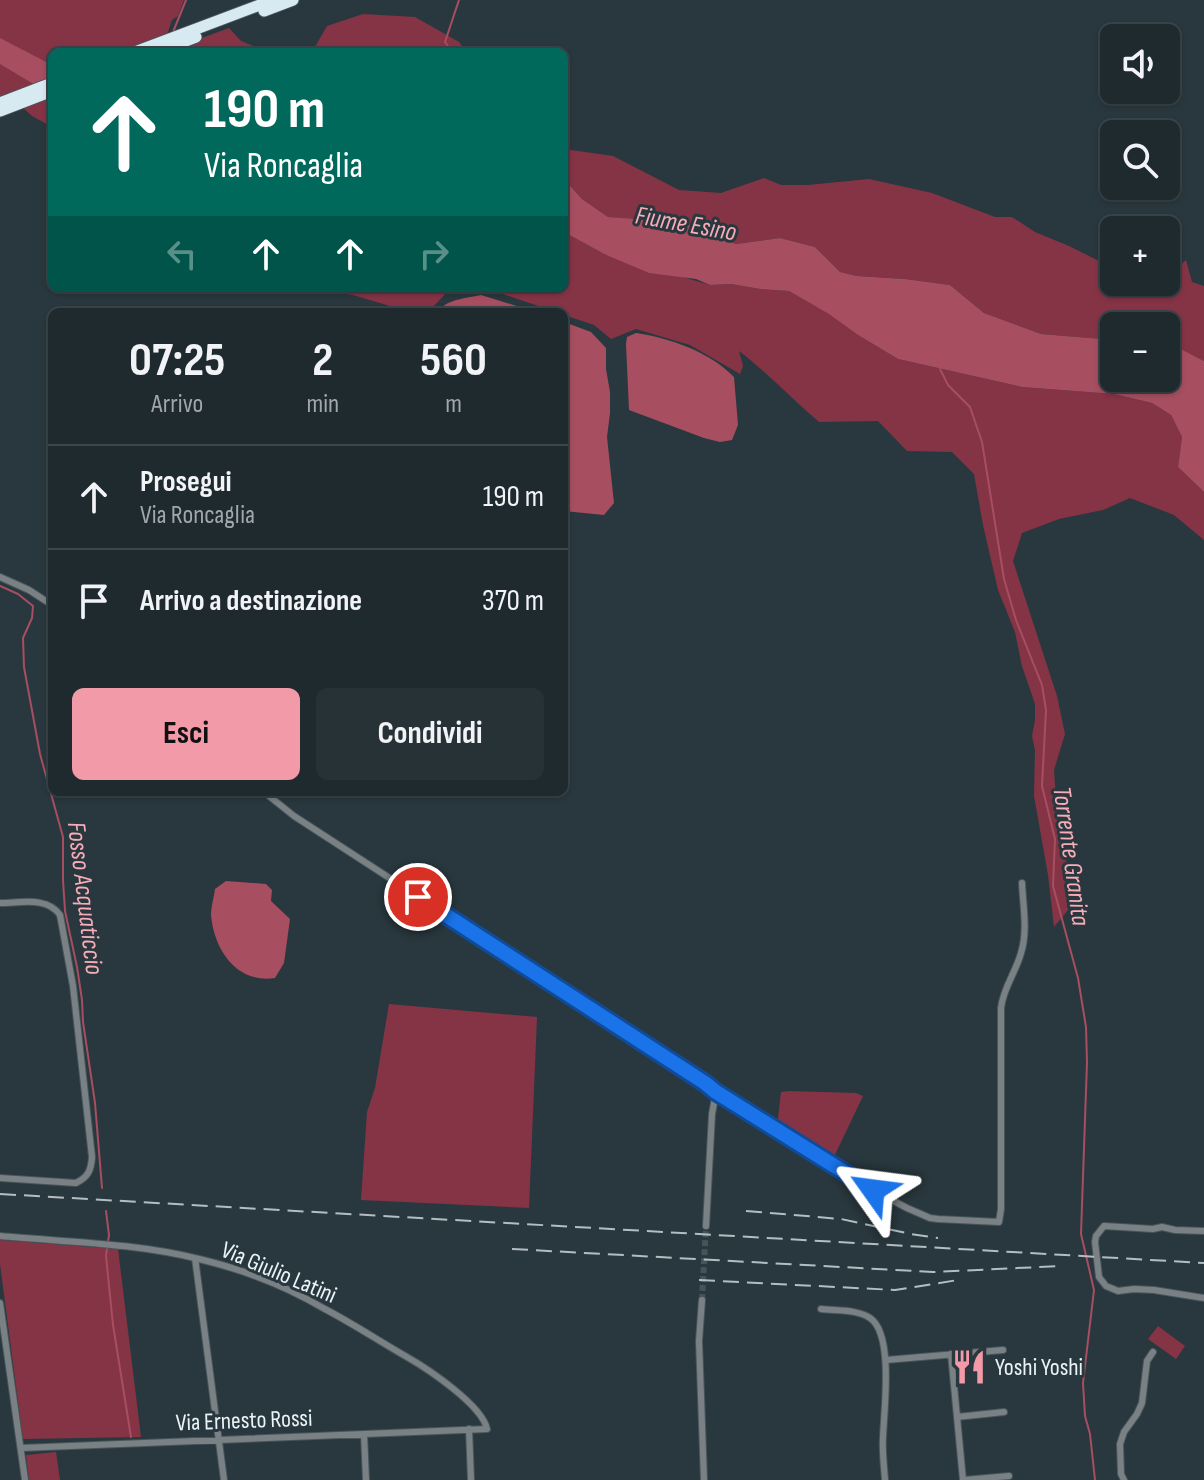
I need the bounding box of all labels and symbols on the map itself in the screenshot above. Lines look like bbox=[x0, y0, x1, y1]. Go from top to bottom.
water label: Fiume Esino bbox=[633, 200, 739, 249]
water label: Torrente Granita bbox=[1045, 785, 1096, 928]
water label: Fosso Acquaticcio bbox=[60, 820, 109, 977]
pin bbox=[384, 863, 452, 931]
position arrow bbox=[831, 1148, 915, 1232]
street label: Via Giulio Latini bbox=[217, 1235, 341, 1310]
restaurant icon: Yoshi Yoshi bbox=[950, 1348, 988, 1386]
place label: Yoshi Yoshi bbox=[995, 1353, 1083, 1382]
street label: Via Ernesto Rossi bbox=[175, 1404, 313, 1437]

